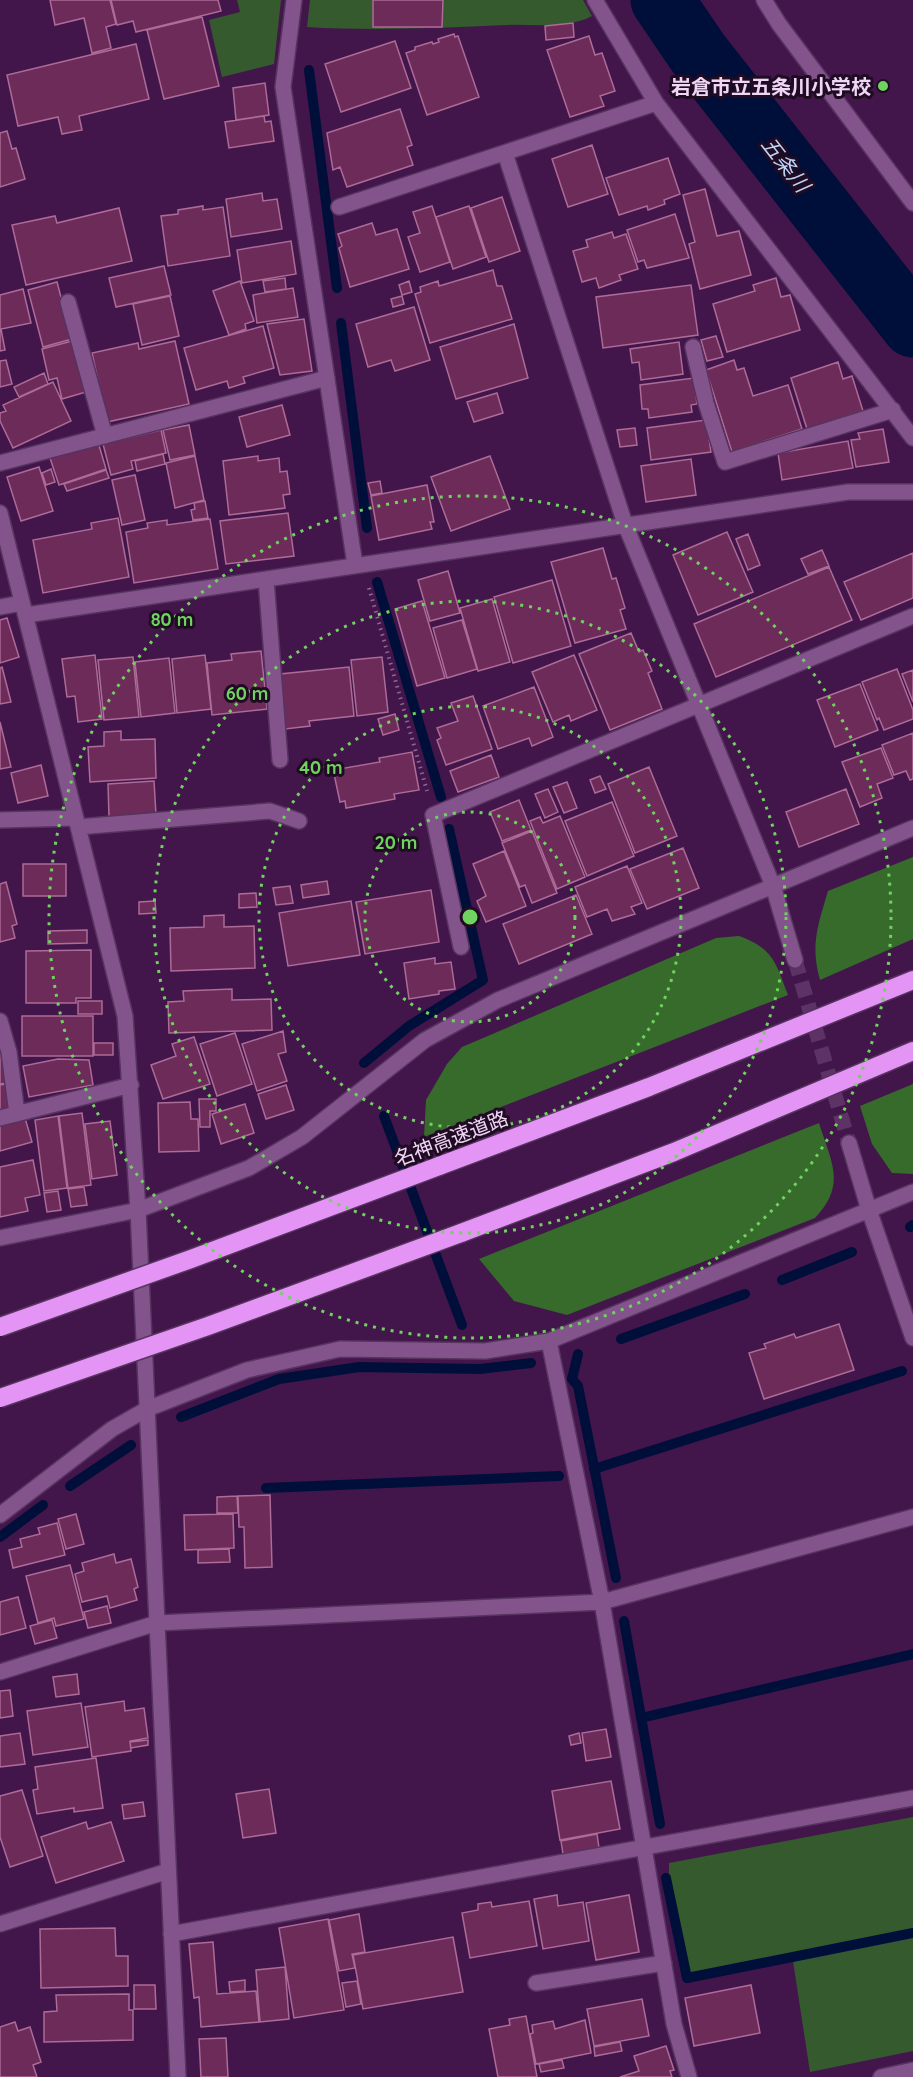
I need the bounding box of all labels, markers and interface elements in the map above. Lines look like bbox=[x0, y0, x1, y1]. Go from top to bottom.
place label: 岩倉市立五条川小学校 bbox=[671, 74, 871, 99]
marker: 岩倉市立五条川小学校 bbox=[876, 79, 890, 93]
water label: 五条川 bbox=[756, 131, 817, 198]
text: 80 m bbox=[151, 608, 193, 631]
text: 60 m bbox=[226, 682, 268, 705]
text: 40 m bbox=[299, 756, 343, 779]
text: 20 m bbox=[375, 831, 417, 854]
centre of rings bbox=[460, 907, 480, 927]
street label: 名神高速道路 bbox=[391, 1105, 511, 1171]

